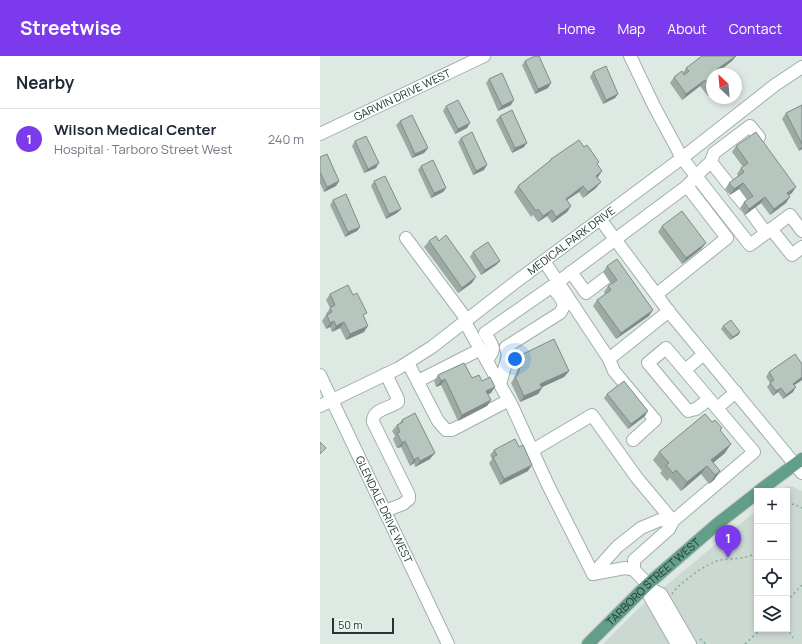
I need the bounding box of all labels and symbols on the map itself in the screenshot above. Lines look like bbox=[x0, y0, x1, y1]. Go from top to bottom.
street label: GARWIN DRIVE WEST bbox=[351, 65, 453, 124]
north arrow bbox=[706, 68, 742, 104]
street label: MEDICAL PARK DRIVE bbox=[524, 203, 618, 278]
your location bbox=[505, 349, 525, 369]
street label: GLENDALE DRIVE WEST bbox=[353, 453, 417, 566]
pin: 1 bbox=[715, 525, 741, 558]
street label: TARBORO STREET WEST bbox=[602, 534, 703, 629]
scale bar bbox=[332, 616, 394, 635]

